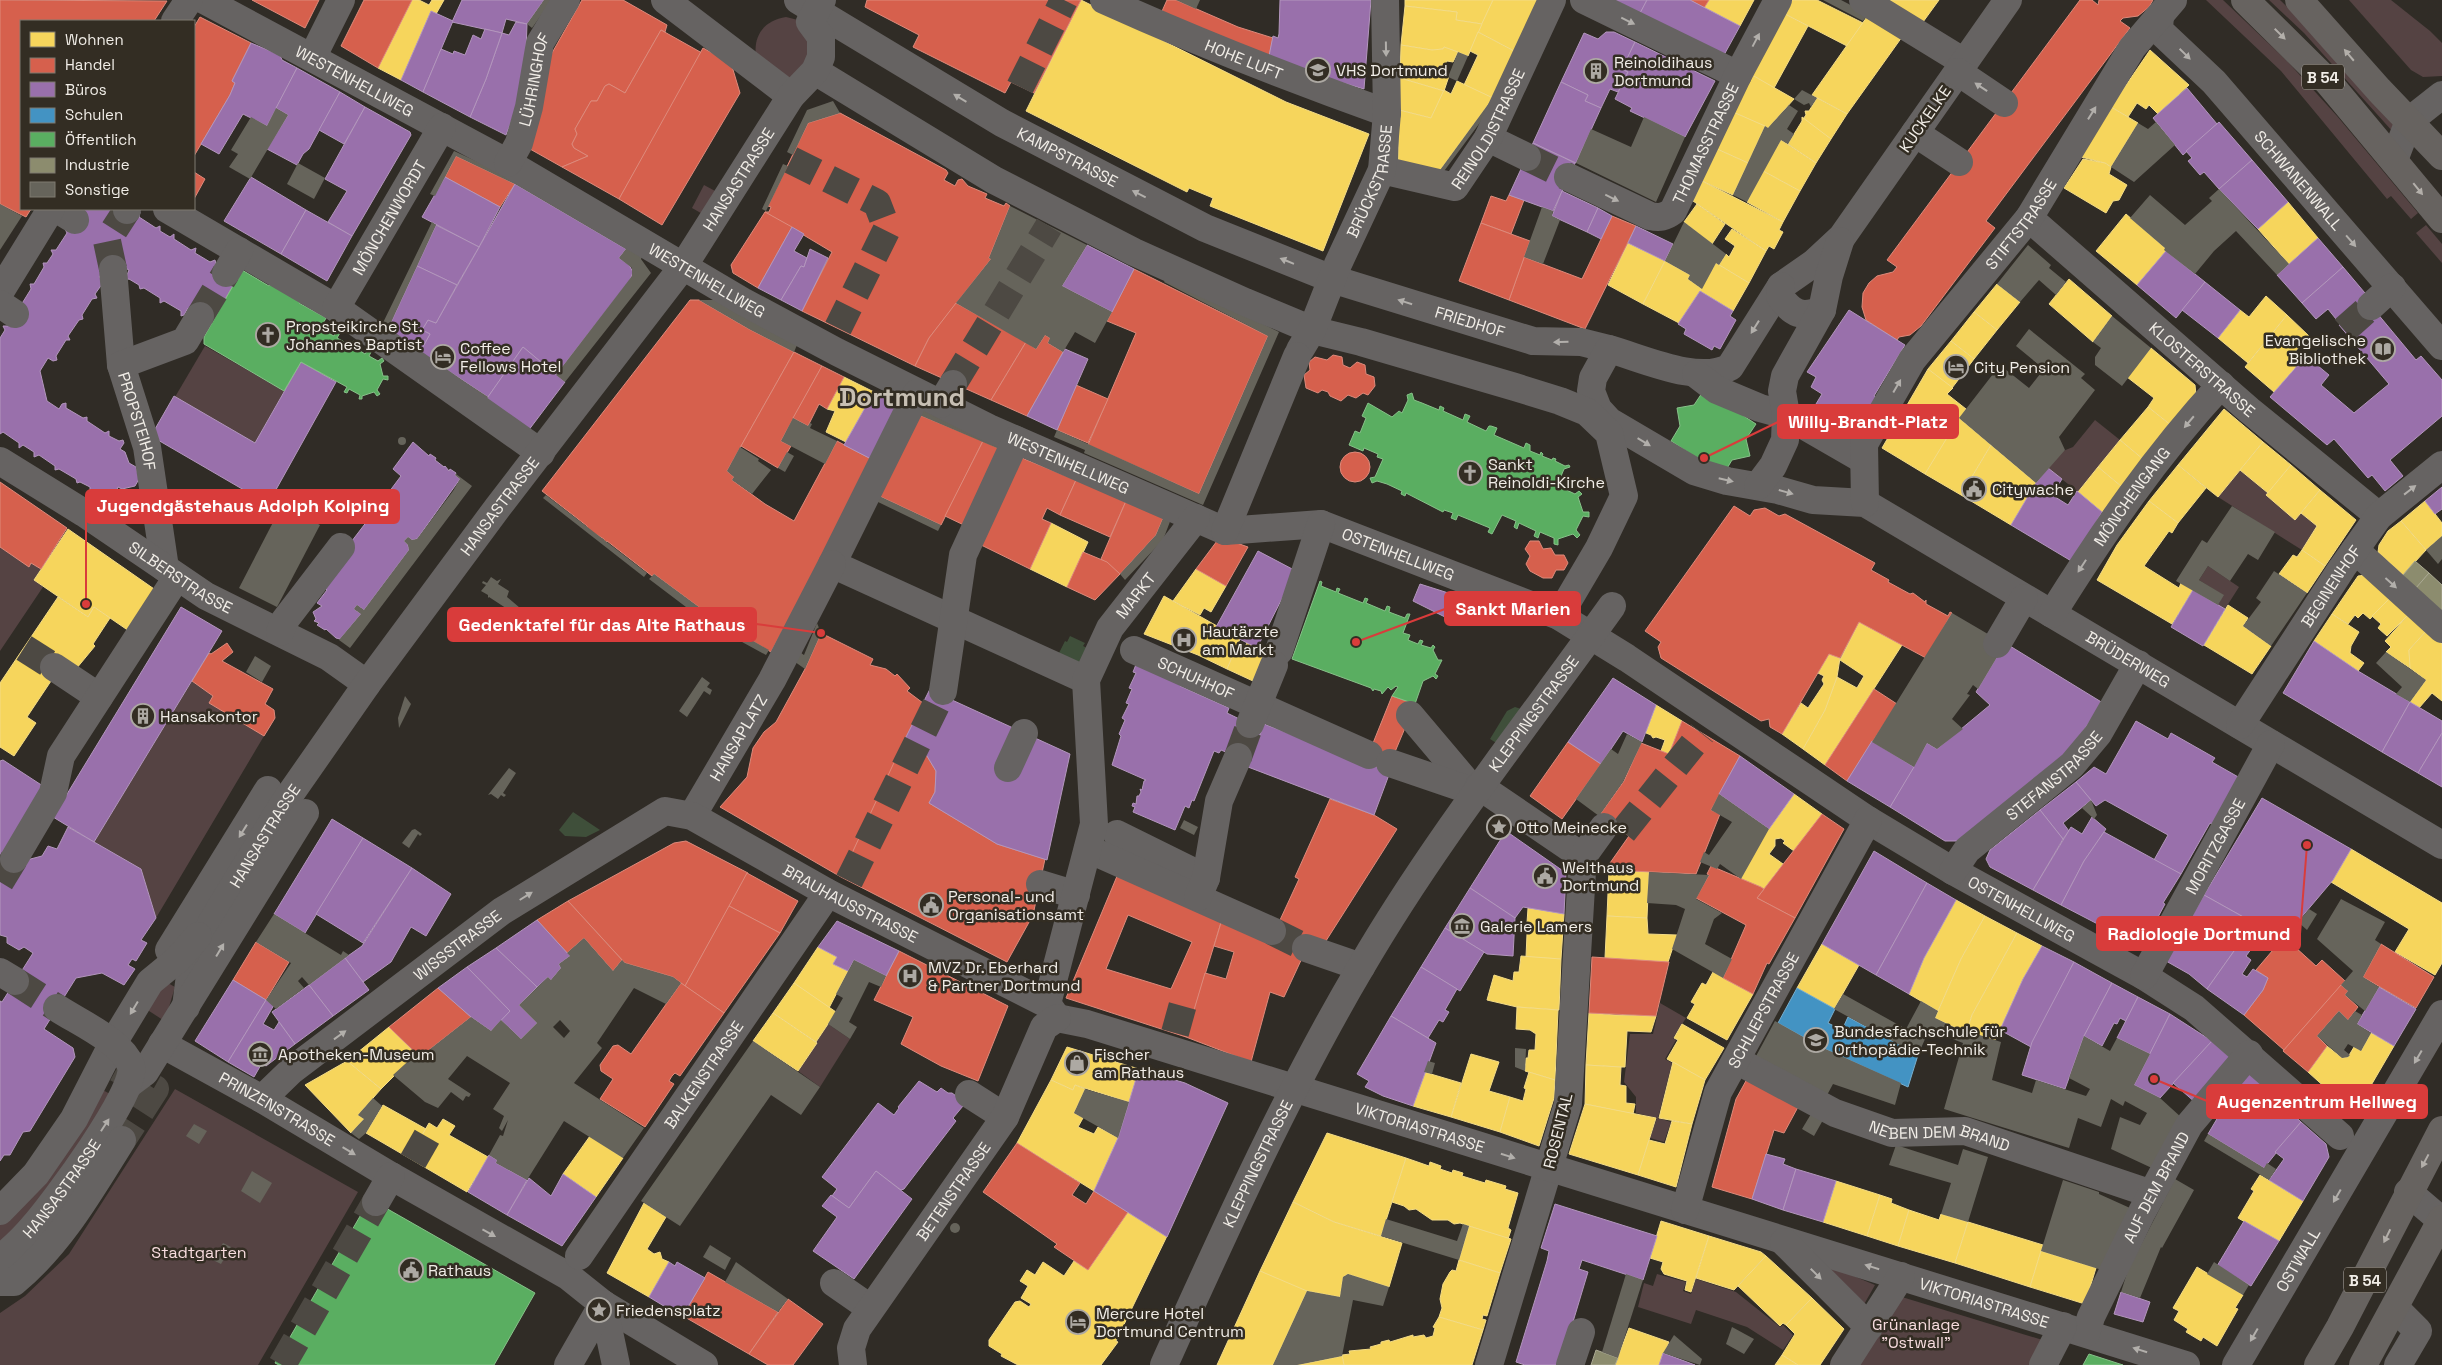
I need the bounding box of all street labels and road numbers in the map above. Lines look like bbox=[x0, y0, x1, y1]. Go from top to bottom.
street label: LÜHRINGHOF bbox=[514, 29, 554, 129]
street label: HOHE LUFT bbox=[1202, 34, 1286, 84]
street label: WESTENHELLWEG bbox=[292, 40, 418, 121]
road number: B 54 bbox=[2302, 64, 2344, 90]
street label: REINOLDISTRASSE bbox=[1446, 65, 1529, 193]
street label: THOMASSTRASSE bbox=[1667, 80, 1743, 208]
street label: KUCKELKE bbox=[1894, 81, 1956, 157]
street label: KAMPSTRASSE bbox=[1013, 122, 1122, 192]
street label: HANSASTRASSE bbox=[698, 124, 779, 235]
street label: BRÜCKSTRASSE bbox=[1341, 124, 1396, 241]
street label: SCHWANENWALL bbox=[2250, 126, 2348, 235]
street label: MÖNCHENWORDT bbox=[347, 156, 431, 279]
street label: STIFTSTRASSE bbox=[1980, 175, 2061, 274]
street label: WESTENHELLWEG bbox=[645, 238, 769, 322]
street label: FRIEDHOF bbox=[1432, 301, 1508, 342]
street label: KLOSTERSTRASSE bbox=[2145, 317, 2260, 421]
street label: PROPSTEIHOF bbox=[113, 369, 161, 472]
street label: WESTENHELLWEG bbox=[1004, 427, 1133, 499]
street label: MÖNCHENGANG bbox=[2088, 443, 2174, 550]
street label: HANSASTRASSE bbox=[455, 452, 543, 560]
street label: OSTENHELLWEG bbox=[1339, 523, 1458, 585]
street label: SILBERSTRASSE bbox=[125, 536, 236, 618]
street label: BEGINENHOF bbox=[2296, 541, 2366, 631]
street label: MARKT bbox=[1111, 568, 1160, 623]
street label: BRÜDERWEG bbox=[2082, 626, 2174, 692]
street label: KLEPPINGSTRASSE bbox=[1484, 651, 1583, 776]
street label: SCHUHHOF bbox=[1155, 652, 1238, 704]
street label: HANSAPLATZ bbox=[705, 690, 772, 785]
street label: STEFANSTRASSE bbox=[2001, 726, 2107, 825]
street label: HANSASTRASSE bbox=[225, 780, 305, 892]
street label: MORITZGASSE bbox=[2180, 795, 2250, 898]
street label: BRAUHAUSSTRASSE bbox=[779, 859, 922, 947]
street label: OSTENHELLWEG bbox=[1964, 871, 2079, 947]
street label: WISSSTRASSE bbox=[409, 905, 505, 985]
street label: SCHLIEPSTRASSE bbox=[1723, 948, 1804, 1072]
street label: BALKENSTRASSE bbox=[659, 1017, 748, 1133]
street label: PRINZENSTRASSE bbox=[215, 1067, 339, 1151]
street label: ROSENTAL bbox=[1538, 1091, 1578, 1171]
street label: KLEPPINGSTRASSE bbox=[1218, 1096, 1297, 1231]
street label: VIKTORIASTRASSE bbox=[1352, 1097, 1487, 1157]
street label: NEBEN DEM BRAND bbox=[1866, 1115, 2013, 1156]
street label: AUF DEM BRAND bbox=[2118, 1128, 2194, 1246]
street label: HANSASTRASSE bbox=[18, 1135, 105, 1243]
street label: BETENSTRASSE bbox=[911, 1138, 995, 1245]
street label: OSTWALL bbox=[2271, 1224, 2325, 1296]
road number: B 54 bbox=[2344, 1268, 2386, 1292]
street label: VIKTORIASTRASSE bbox=[1917, 1272, 2052, 1332]

